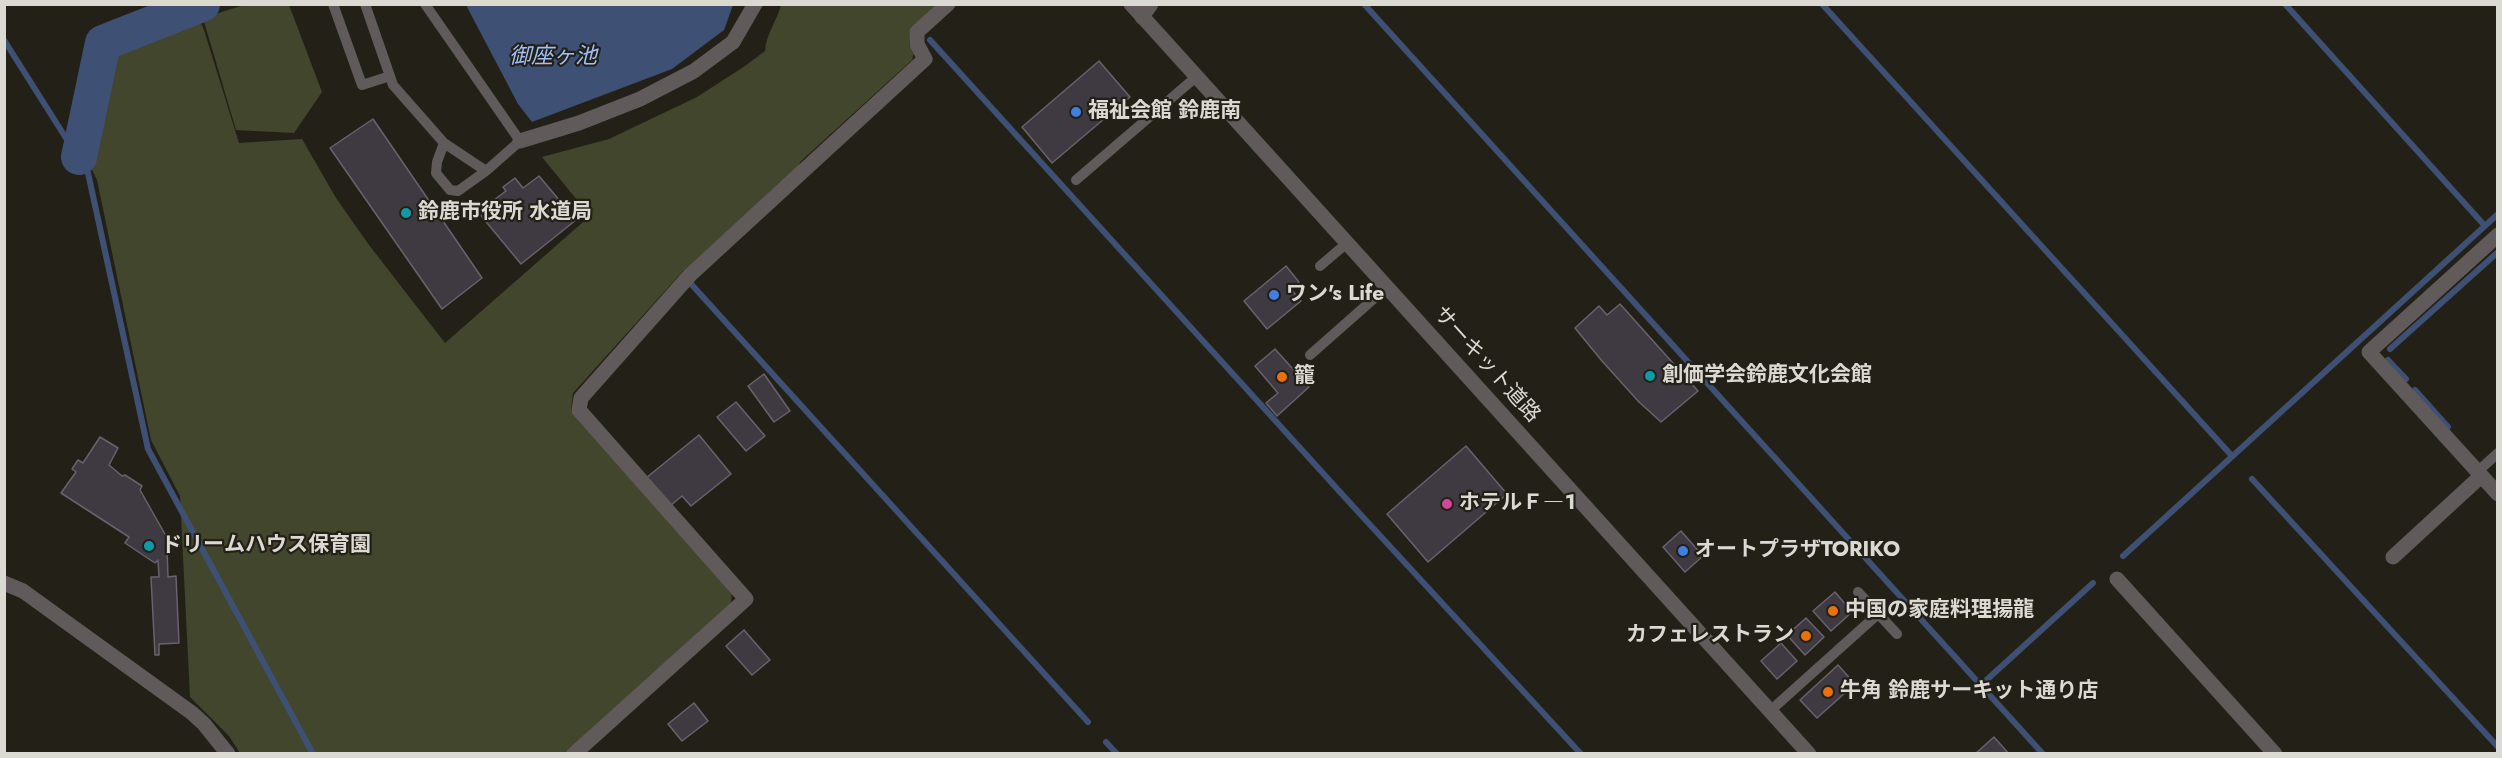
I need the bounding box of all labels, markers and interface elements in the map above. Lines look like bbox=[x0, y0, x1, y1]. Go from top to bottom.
water label: 御座ヶ池 bbox=[509, 45, 597, 71]
place label: 福祉会館 鈴鹿南 bbox=[1088, 99, 1241, 125]
marker: 福祉会館 鈴鹿南 bbox=[1069, 105, 1083, 119]
place label: 鈴鹿市役所 水道局 bbox=[418, 200, 592, 226]
marker: 鈴鹿市役所 水道局 bbox=[399, 206, 413, 220]
place label: ワン's Life bbox=[1286, 282, 1384, 308]
marker: ワン's Life bbox=[1267, 288, 1281, 302]
street label: サーキット道路 bbox=[1427, 302, 1545, 428]
place label: 創価学会鈴鹿文化会館 bbox=[1662, 363, 1872, 389]
place label: 籠 bbox=[1294, 364, 1315, 390]
marker: 創価学会鈴鹿文化会館 bbox=[1643, 369, 1657, 383]
marker: 籠 bbox=[1275, 370, 1289, 384]
place label: ホテルＦ―１ bbox=[1459, 491, 1577, 517]
marker: ホテルＦ―１ bbox=[1440, 497, 1454, 511]
place label: ドリームハウス保育園 bbox=[161, 533, 371, 559]
place label: オートプラザTORIKO bbox=[1695, 538, 1900, 564]
marker: ドリームハウス保育園 bbox=[142, 539, 156, 553]
marker: オートプラザTORIKO bbox=[1676, 544, 1690, 558]
place label: 中国の家庭料理揚龍 bbox=[1845, 598, 2034, 624]
marker: 中国の家庭料理揚龍 bbox=[1826, 604, 1840, 618]
place label: カフェレストラン bbox=[1626, 623, 1794, 649]
marker: カフェレストラン bbox=[1799, 629, 1813, 643]
place label: 牛角 鈴鹿サーキット通り店 bbox=[1840, 679, 2098, 705]
marker: 牛角 鈴鹿サーキット通り店 bbox=[1821, 685, 1835, 699]

